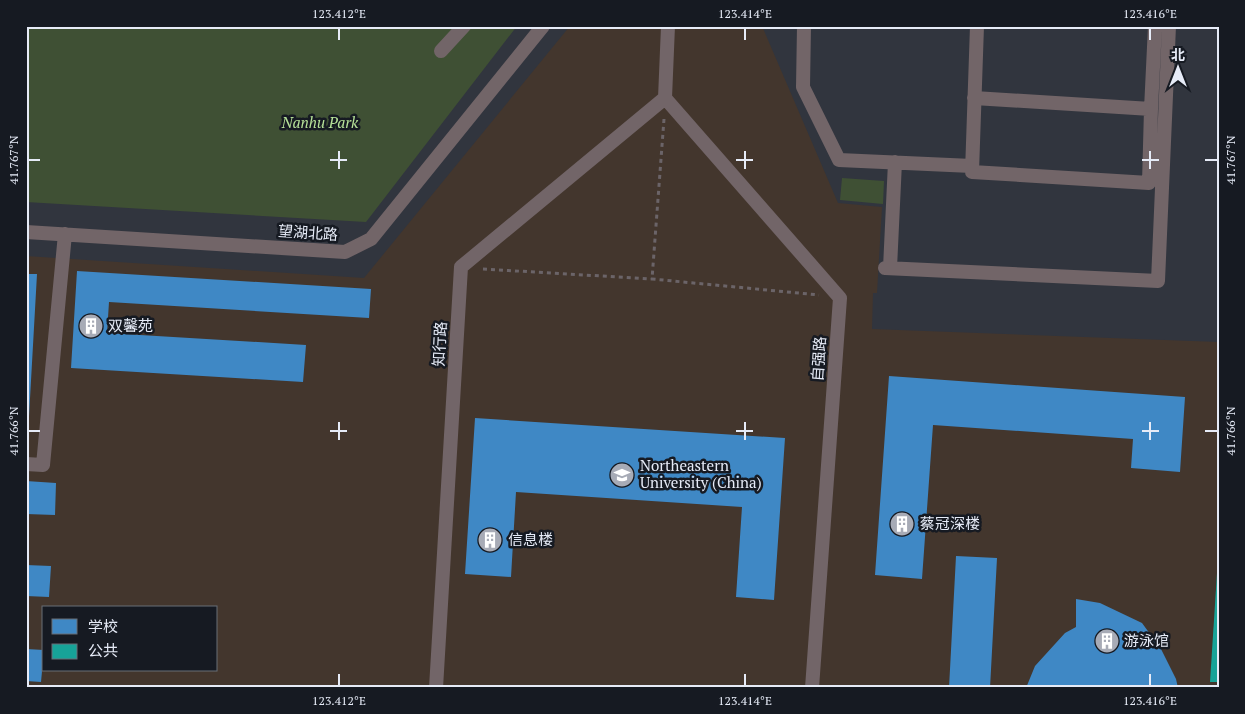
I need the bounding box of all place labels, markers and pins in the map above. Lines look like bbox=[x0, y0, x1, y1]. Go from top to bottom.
building icon: 双馨苑 bbox=[78, 313, 104, 339]
place label: 双馨苑 bbox=[108, 315, 153, 335]
place label: Northeastern University (China) bbox=[640, 455, 762, 492]
school or university icon: Northeastern University (China) bbox=[609, 462, 635, 488]
building icon: 蔡冠深楼 bbox=[889, 511, 915, 537]
place label: 蔡冠深楼 bbox=[920, 513, 980, 533]
building icon: 信息楼 bbox=[477, 527, 503, 553]
place label: 信息楼 bbox=[508, 529, 553, 549]
building icon: 游泳馆 bbox=[1094, 628, 1120, 654]
place label: 游泳馆 bbox=[1124, 630, 1169, 650]

